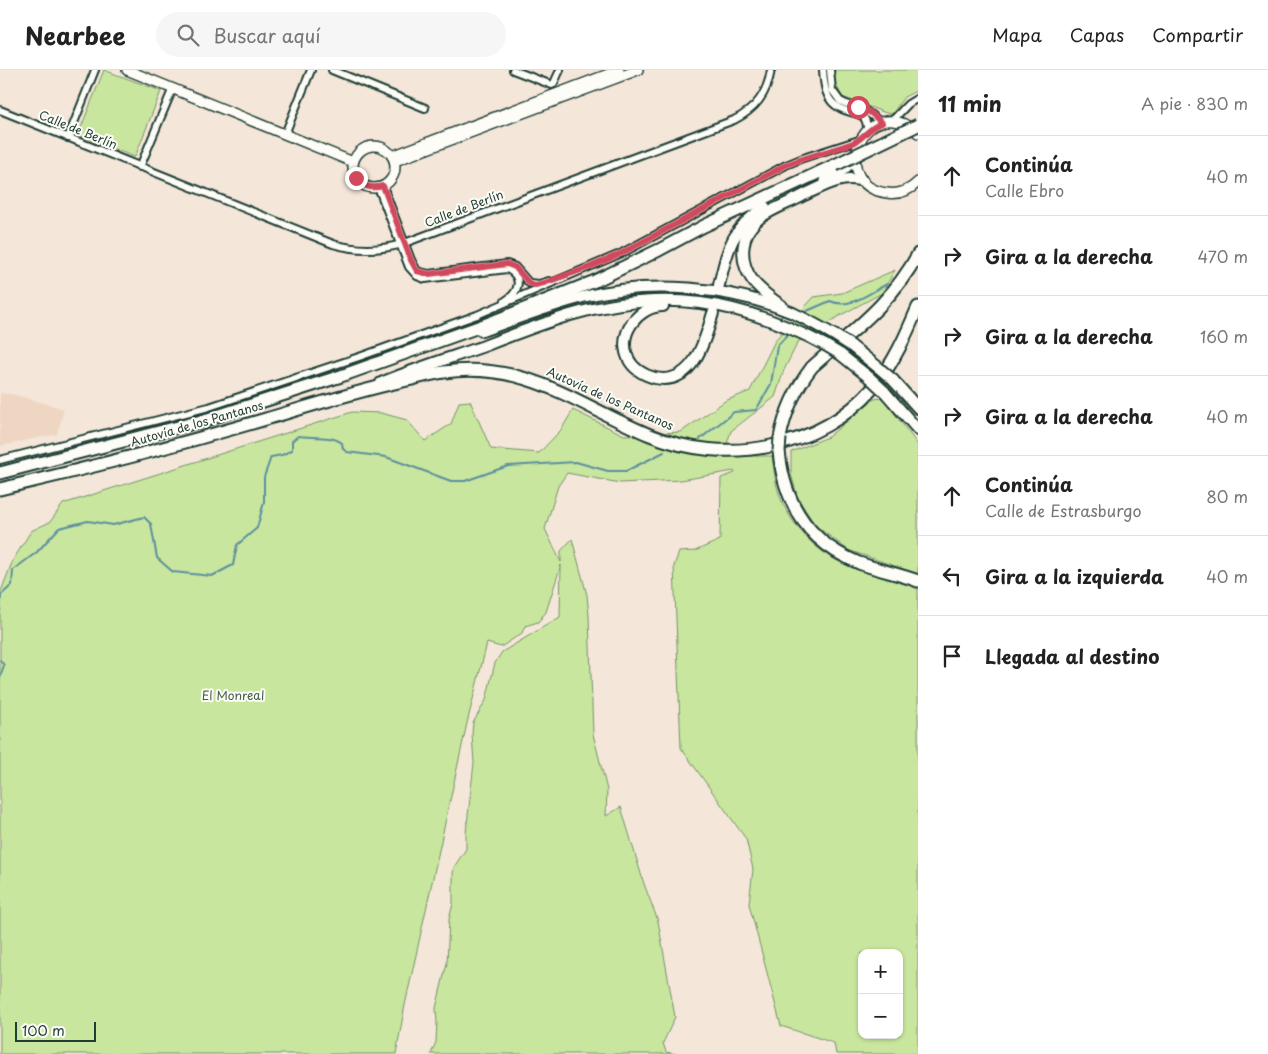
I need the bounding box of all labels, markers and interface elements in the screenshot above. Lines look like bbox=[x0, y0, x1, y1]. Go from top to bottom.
search box bbox=[156, 12, 506, 57]
text: Nearbee bbox=[25, 17, 126, 53]
icon: search bbox=[174, 21, 202, 49]
text: Buscar aquí bbox=[214, 21, 320, 49]
text: Mapa bbox=[992, 21, 1042, 48]
text: Capas bbox=[1070, 21, 1124, 48]
text: Compartir bbox=[1152, 21, 1243, 48]
text: 11 min bbox=[938, 87, 1002, 119]
text: A pie · 830 m bbox=[1141, 91, 1248, 115]
route start bbox=[847, 96, 870, 119]
street label: Calle de Berlín bbox=[37, 105, 120, 153]
text: Continúa bbox=[985, 150, 1073, 178]
icon: ahead bbox=[938, 162, 966, 190]
text: 40 m bbox=[1206, 164, 1248, 188]
route end bbox=[345, 167, 368, 190]
text: Calle Ebro bbox=[985, 178, 1064, 202]
street label: Calle de Berlín bbox=[422, 185, 506, 231]
icon: right bbox=[938, 242, 966, 270]
text: Gira a la derecha bbox=[985, 242, 1153, 270]
text: 470 m bbox=[1198, 244, 1248, 268]
icon: right bbox=[938, 322, 966, 350]
text: Gira a la derecha bbox=[985, 322, 1153, 350]
text: 160 m bbox=[1200, 324, 1248, 348]
street label: Autovía de los Pantanos bbox=[544, 362, 677, 434]
street label: Autovía de los Pantanos bbox=[128, 395, 266, 451]
icon: right bbox=[938, 402, 966, 430]
text: Gira a la derecha bbox=[985, 402, 1153, 430]
text: 40 m bbox=[1206, 404, 1248, 428]
text: Continúa bbox=[985, 470, 1073, 498]
icon: ahead bbox=[938, 482, 966, 510]
text: 80 m bbox=[1206, 484, 1248, 508]
text: Calle de Estrasburgo bbox=[985, 498, 1141, 522]
icon: left bbox=[938, 562, 966, 590]
text: Gira a la izquierda bbox=[985, 562, 1164, 590]
text: 40 m bbox=[1206, 564, 1248, 588]
icon: arrive bbox=[938, 642, 966, 670]
text: Llegada al destino bbox=[985, 642, 1159, 670]
park label: El Monreal bbox=[202, 686, 264, 704]
map controls bbox=[858, 949, 903, 1039]
button: + bbox=[858, 949, 903, 994]
button: − bbox=[858, 994, 903, 1039]
scale bar bbox=[15, 1019, 96, 1042]
text: 100 m bbox=[22, 1020, 65, 1041]

